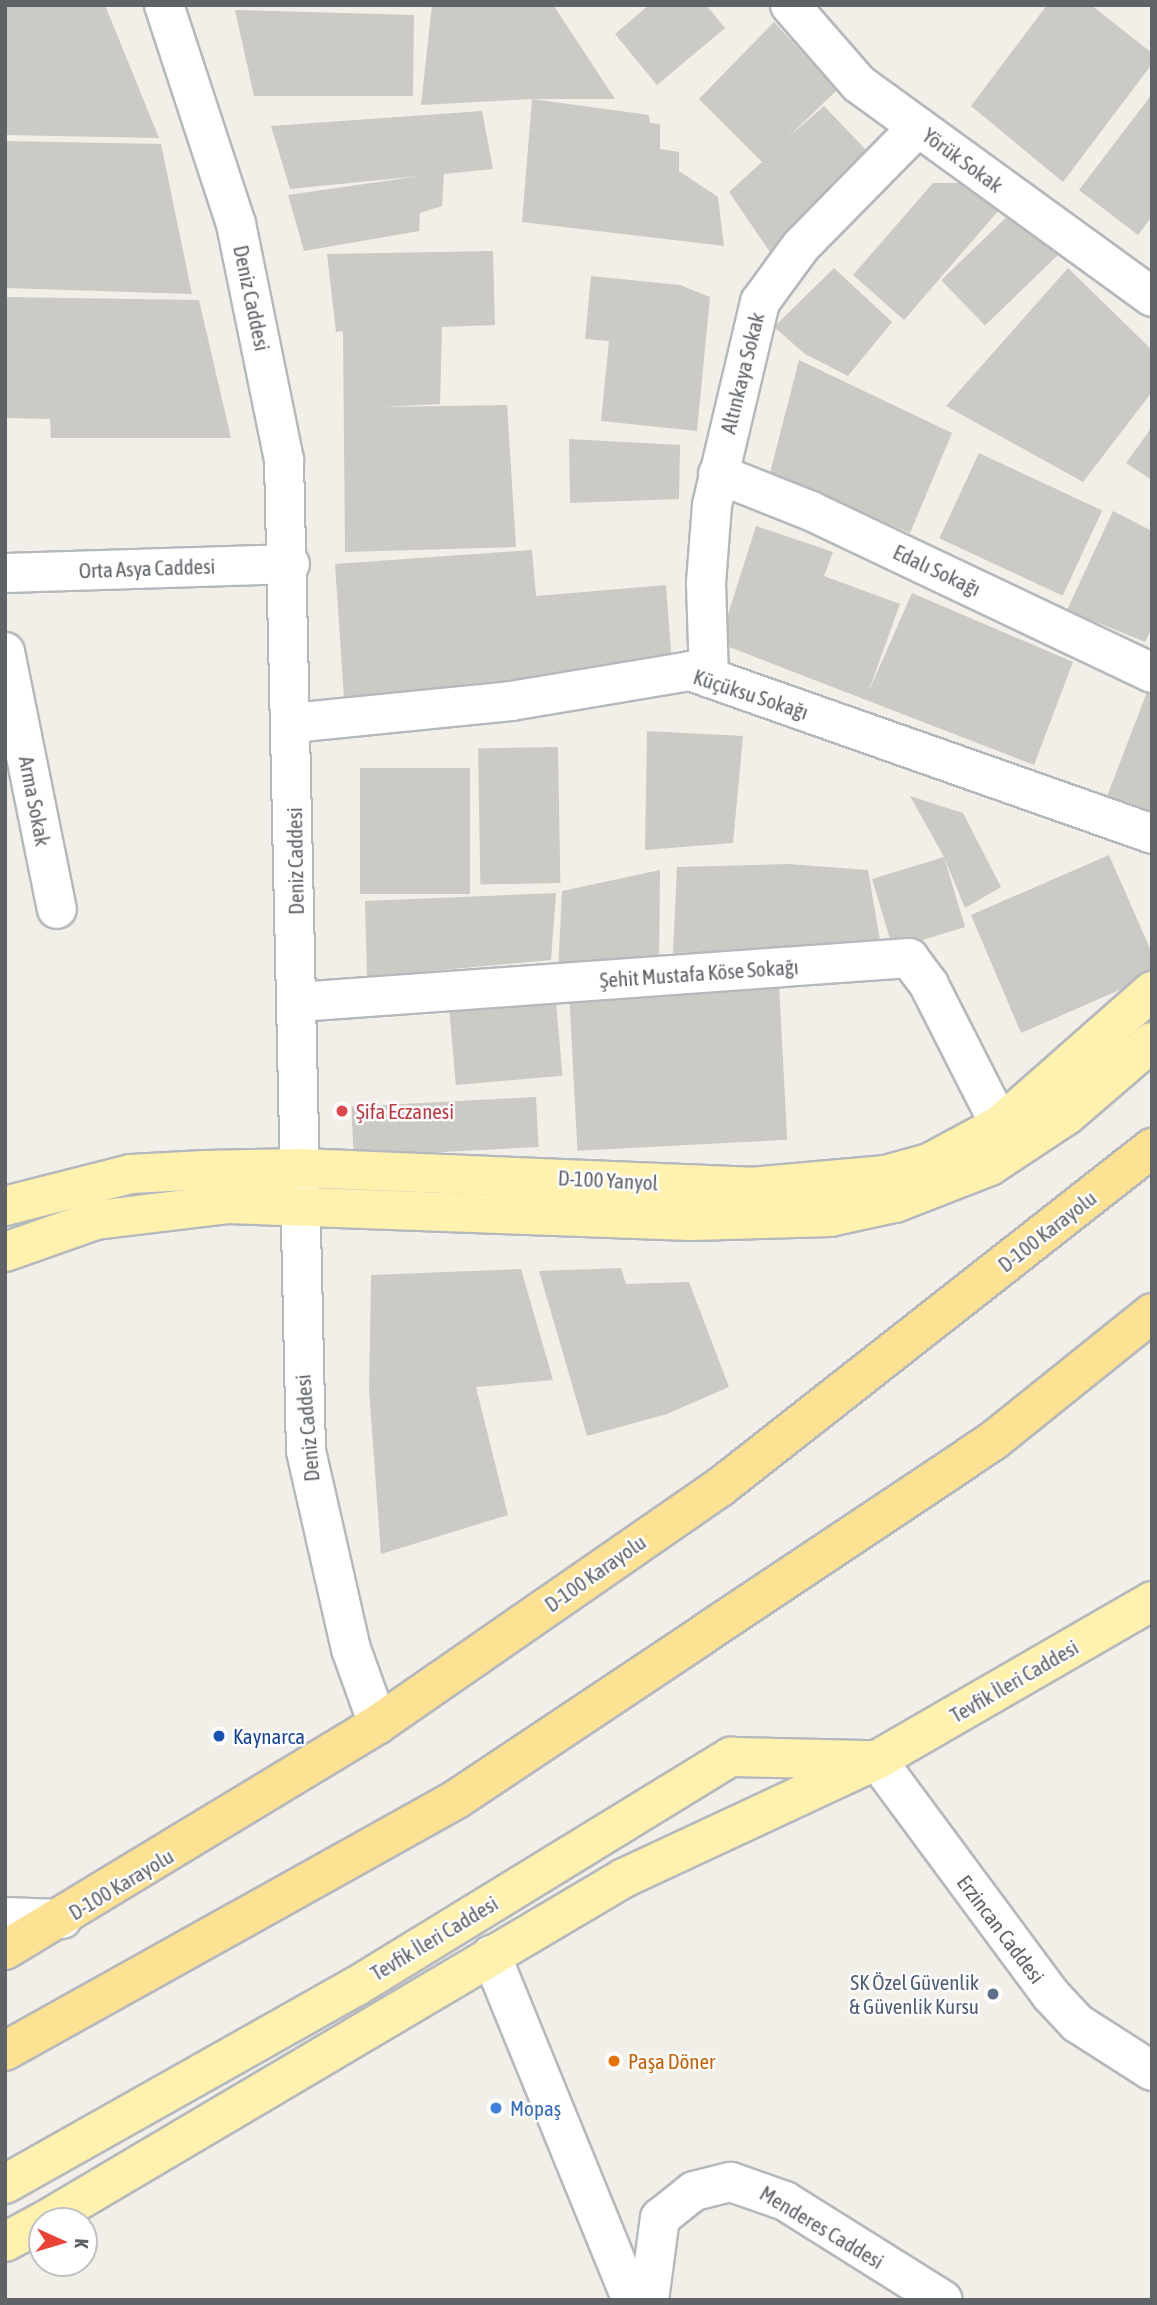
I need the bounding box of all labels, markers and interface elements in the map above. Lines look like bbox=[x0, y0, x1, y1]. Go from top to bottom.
street label: Yörük Sokak bbox=[918, 122, 1008, 198]
street label: Deniz Caddesi bbox=[228, 243, 276, 353]
street label: Altınkaya Sokak bbox=[715, 310, 769, 436]
street label: Edalı Sokağı bbox=[889, 539, 985, 601]
street label: Orta Asya Caddesi bbox=[78, 553, 216, 583]
street label: Küçüksu Sokağı bbox=[690, 664, 812, 724]
street label: Arma Sokak bbox=[14, 754, 56, 848]
street label: Deniz Caddesi bbox=[281, 807, 309, 915]
street label: Şehit Mustafa Köse Sokağı bbox=[599, 953, 799, 993]
place label: Şifa Eczanesi bbox=[356, 1098, 454, 1124]
marker: Şifa Eczanesi bbox=[334, 1103, 350, 1119]
street label: D-100 Yanyol bbox=[557, 1165, 659, 1195]
street label: D-100 Karayolu bbox=[993, 1185, 1101, 1277]
street label: Deniz Caddesi bbox=[290, 1373, 324, 1483]
street label: D-100 Karayolu bbox=[540, 1529, 650, 1617]
street label: Tevfik İleri Caddesi bbox=[945, 1634, 1083, 1728]
place label: Kaynarca bbox=[233, 1723, 305, 1749]
marker: Kaynarca bbox=[211, 1728, 227, 1744]
street label: D-100 Karayolu bbox=[64, 1843, 178, 1925]
street label: Erzincan Caddesi bbox=[952, 1870, 1050, 1988]
street label: Tevfik İleri Caddesi bbox=[366, 1890, 502, 1986]
place label: SK Özel Güvenlik & Güvenlik Kursu bbox=[849, 1969, 979, 2019]
marker: SK Özel Güvenlik & Güvenlik Kursu bbox=[985, 1986, 1001, 2002]
place label: Paşa Döner bbox=[628, 2048, 715, 2074]
marker: Paşa Döner bbox=[606, 2053, 622, 2069]
place label: Mopaş bbox=[510, 2095, 561, 2121]
marker: Mopaş bbox=[488, 2100, 504, 2116]
street label: Menderes Caddesi bbox=[755, 2180, 889, 2274]
north arrow bbox=[28, 2207, 98, 2277]
text: K bbox=[71, 2238, 93, 2249]

